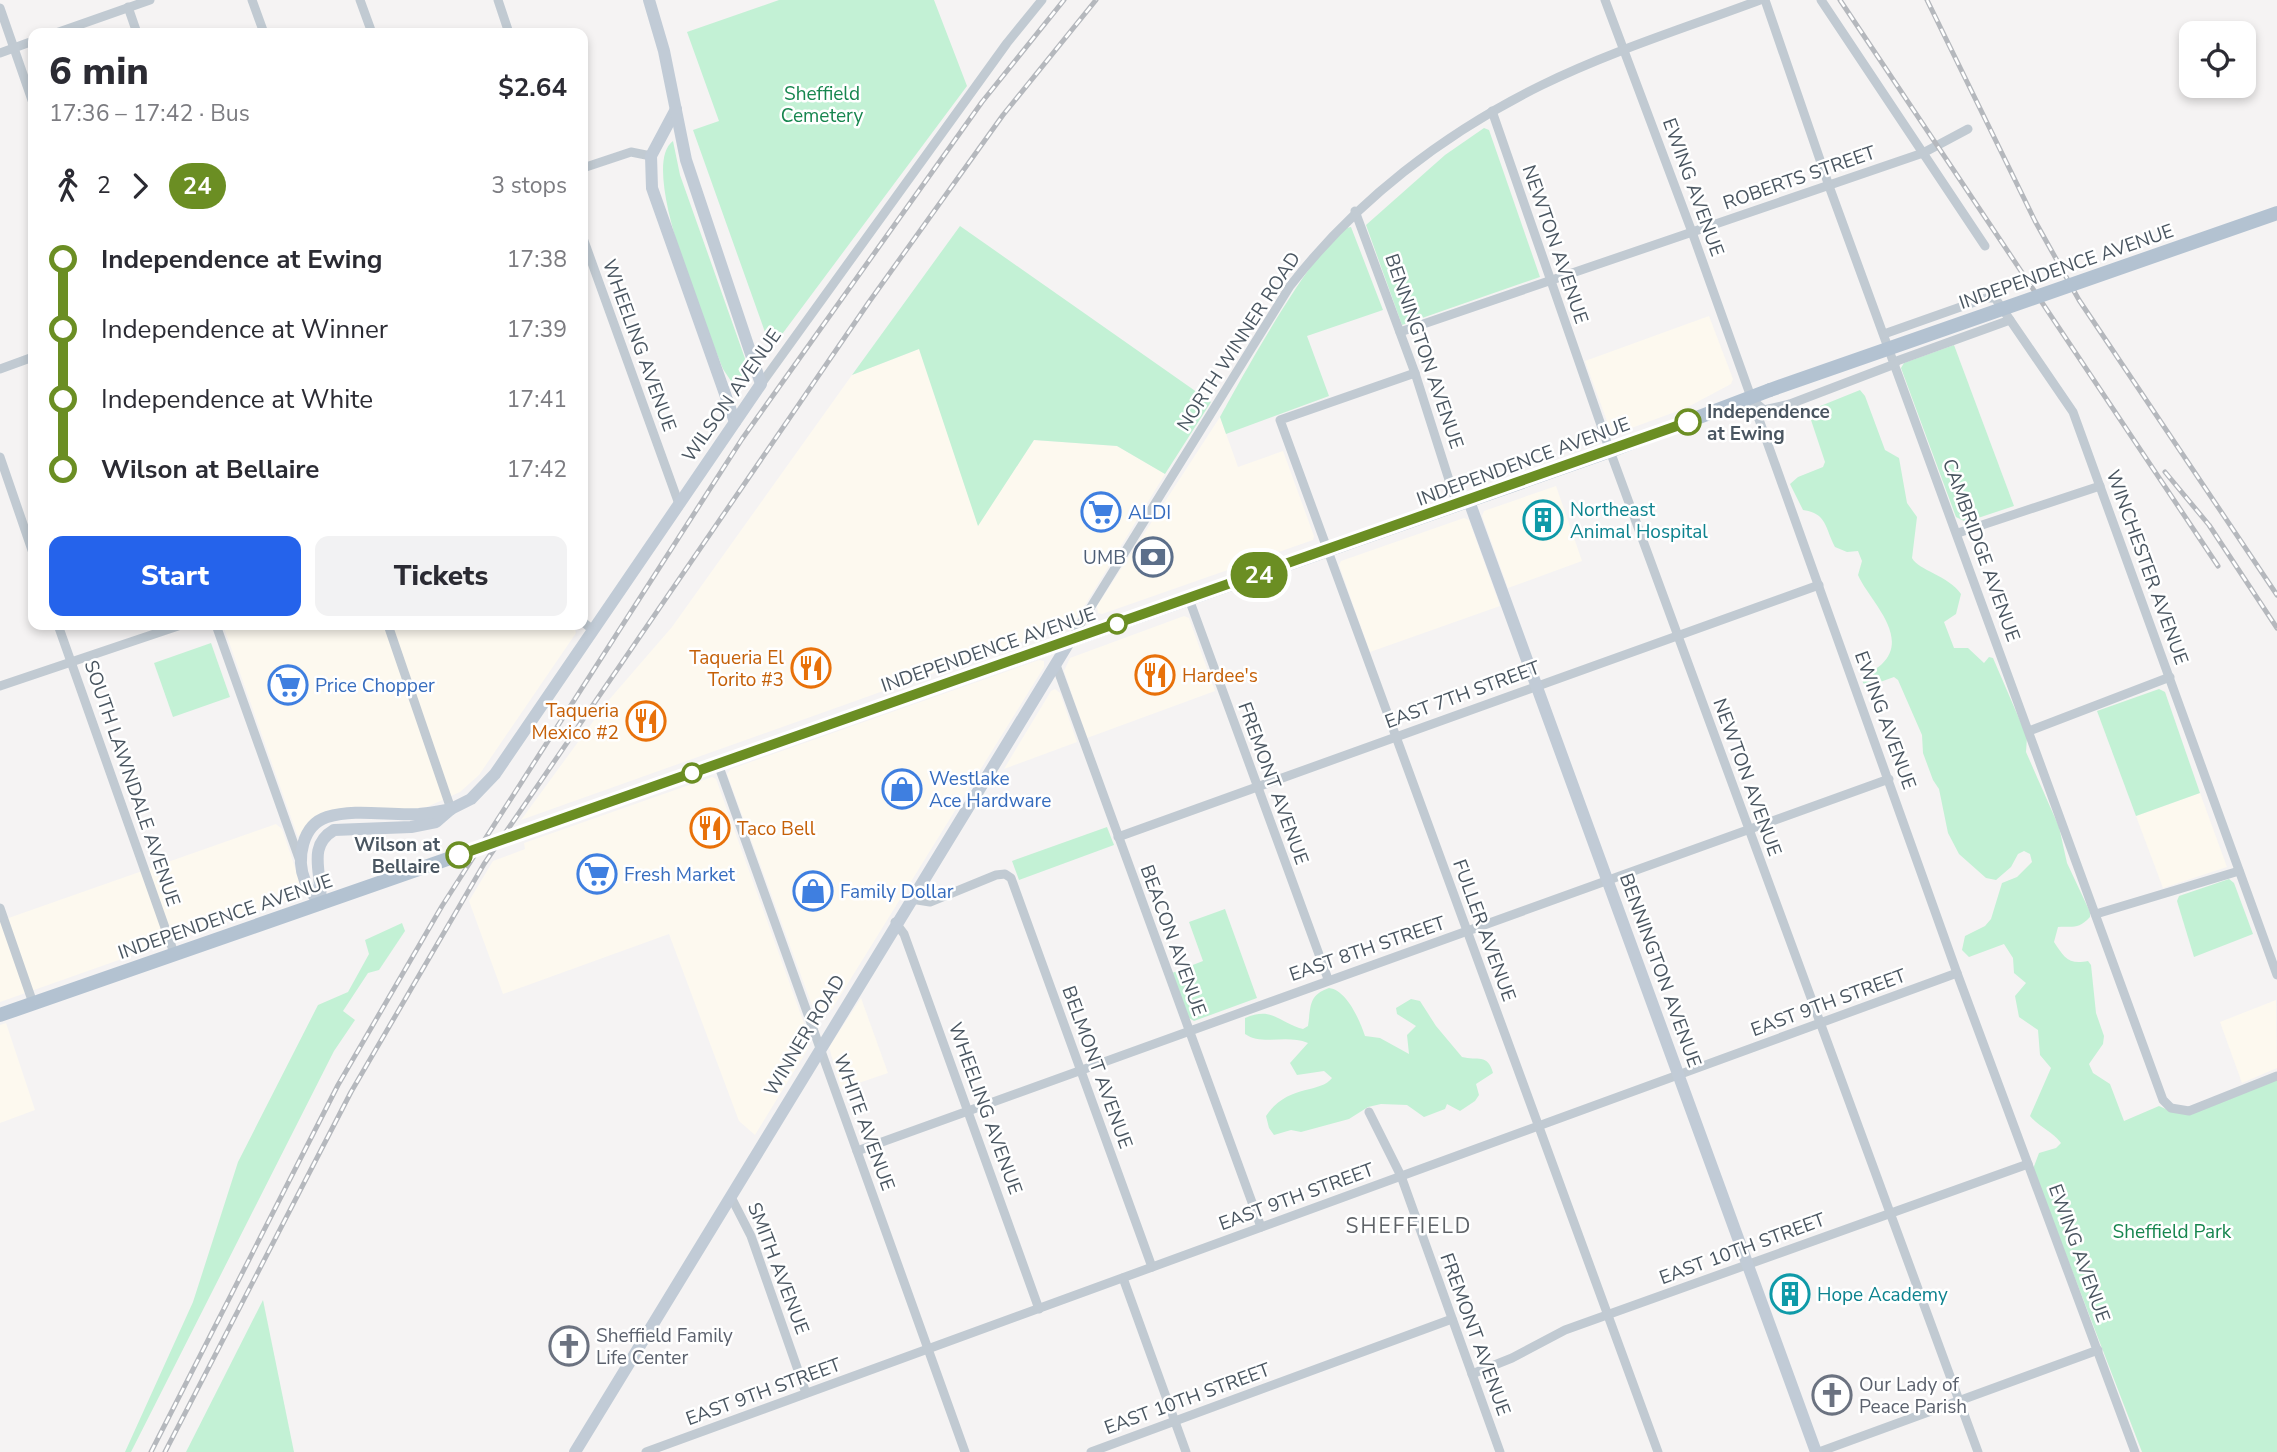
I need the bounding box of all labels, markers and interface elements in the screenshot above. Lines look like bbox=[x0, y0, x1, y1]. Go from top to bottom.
map controls bbox=[2179, 21, 2256, 98]
button: locate bbox=[2179, 21, 2256, 98]
text: 6 min bbox=[49, 46, 149, 97]
text: $2.64 bbox=[498, 70, 567, 105]
park label: Sheffield Cemetery bbox=[781, 81, 863, 129]
text: 17:36 – 17:42 · Bus bbox=[49, 98, 250, 129]
street label: EWING AVENUE bbox=[1656, 115, 1730, 260]
street label: ROBERTS STREET bbox=[1720, 139, 1880, 216]
street label: NEWTON AVENUE bbox=[1516, 162, 1594, 327]
icon: walk bbox=[49, 167, 87, 205]
icon: forward bbox=[121, 167, 159, 205]
text: 2 bbox=[97, 170, 111, 201]
text: 24 bbox=[183, 170, 212, 202]
text: 3 stops bbox=[491, 170, 567, 201]
street label: INDEPENDENCE AVENUE bbox=[1956, 218, 2177, 316]
text: Independence at Ewing bbox=[101, 242, 382, 277]
text: 17:38 bbox=[507, 244, 567, 275]
street label: NORTH WINNER ROAD bbox=[1171, 247, 1307, 436]
street label: BENNINGTON AVENUE bbox=[1378, 250, 1470, 452]
street label: WHEELING AVENUE bbox=[596, 256, 682, 435]
text: Independence at Winner bbox=[101, 312, 388, 347]
text: 17:39 bbox=[507, 314, 567, 345]
street label: WILSON AVENUE bbox=[676, 324, 787, 467]
text: Independence at White bbox=[101, 382, 373, 417]
text: 17:41 bbox=[507, 384, 567, 415]
place label: Independence at Ewing bbox=[1707, 399, 1830, 447]
marker: Independence at Ewing bbox=[1675, 409, 1701, 435]
street label: INDEPENDENCE AVENUE bbox=[1413, 411, 1634, 513]
text: Wilson at Bellaire bbox=[101, 452, 319, 487]
text: 17:42 bbox=[507, 454, 567, 485]
street label: CAMBRIDGE AVENUE bbox=[1936, 455, 2026, 645]
street label: WINCHESTER AVENUE bbox=[2100, 466, 2194, 668]
supermarket icon: ALDI bbox=[1080, 491, 1122, 533]
place label: Northeast Animal Hospital bbox=[1570, 497, 1708, 545]
building icon: Northeast Animal Hospital bbox=[1522, 499, 1564, 541]
place label: ALDI bbox=[1128, 500, 1171, 526]
button: Start bbox=[49, 536, 301, 616]
button: Tickets bbox=[315, 536, 567, 616]
bank icon: UMB bbox=[1132, 536, 1174, 578]
place label: UMB bbox=[1083, 545, 1126, 571]
line badge: 24 bbox=[1228, 552, 1290, 598]
text: 24 bbox=[1245, 559, 1273, 591]
street label: INDEPENDENCE AVENUE bbox=[878, 601, 1099, 699]
unlabelled marker bbox=[1107, 614, 1127, 634]
place label: Taqueria El Torito #3 bbox=[689, 645, 784, 693]
restaurant icon: Taqueria El Torito #3 bbox=[790, 647, 832, 689]
street label: EWING AVENUE bbox=[1848, 648, 1922, 793]
restaurant icon: Hardee's bbox=[1134, 654, 1176, 696]
street label: EAST 7TH STREET bbox=[1381, 655, 1544, 735]
street label: SOUTH LAWNDALE AVENUE bbox=[78, 657, 186, 910]
place label: Hardee's bbox=[1182, 663, 1258, 689]
supermarket icon: Price Chopper bbox=[267, 664, 309, 706]
place label: Price Chopper bbox=[315, 673, 435, 699]
street label: NEWTON AVENUE bbox=[1706, 695, 1788, 860]
place label: Taqueria Mexico #2 bbox=[531, 698, 619, 746]
street label: FREMONT AVENUE bbox=[1232, 698, 1315, 868]
restaurant icon: Taqueria Mexico #2 bbox=[625, 700, 667, 742]
unlabelled marker bbox=[682, 763, 702, 783]
place label: Westlake Ace Hardware bbox=[929, 766, 1051, 814]
shop icon: Westlake Ace Hardware bbox=[881, 768, 923, 810]
restaurant icon: Taco Bell bbox=[689, 807, 731, 849]
place label: Taco Bell bbox=[737, 816, 816, 842]
place label: Wilson at Bellaire bbox=[354, 832, 441, 880]
marker: Wilson at Bellaire bbox=[446, 842, 472, 868]
supermarket icon: Fresh Market bbox=[576, 853, 618, 895]
street label: FULLER AVENUE bbox=[1446, 856, 1522, 1005]
street label: BEACON AVENUE bbox=[1134, 861, 1212, 1020]
place label: Fresh Market bbox=[624, 862, 735, 888]
street label: INDEPENDENCE AVENUE bbox=[115, 868, 336, 966]
shop icon: Family Dollar bbox=[792, 870, 834, 912]
street label: BENNINGTON AVENUE bbox=[1613, 870, 1707, 1071]
place label: Family Dollar bbox=[840, 879, 954, 905]
street label: EAST 8TH STREET bbox=[1286, 910, 1449, 988]
street label: EAST 9TH STREET bbox=[1747, 963, 1910, 1043]
street label: WINNER ROAD bbox=[758, 970, 851, 1101]
street label: BELMONT AVENUE bbox=[1056, 982, 1139, 1152]
street label: WHEELING AVENUE bbox=[942, 1019, 1028, 1198]
street label: WHITE AVENUE bbox=[827, 1050, 901, 1194]
street label: EAST 9TH STREET bbox=[1215, 1157, 1378, 1237]
street label: EWING AVENUE bbox=[2042, 1181, 2116, 1326]
street label: SMITH AVENUE bbox=[741, 1199, 815, 1338]
street label: EAST 10TH STREET bbox=[1656, 1207, 1829, 1291]
district label: SHEFFIELD bbox=[1346, 1212, 1472, 1240]
park label: Sheffield Park bbox=[2113, 1219, 2232, 1245]
street label: FREMONT AVENUE bbox=[1434, 1249, 1517, 1419]
building icon: Hope Academy bbox=[1769, 1273, 1811, 1315]
place label: Hope Academy bbox=[1817, 1282, 1948, 1308]
place label: Sheffield Family Life Center bbox=[596, 1323, 733, 1371]
church icon: Sheffield Family Life Center bbox=[548, 1325, 590, 1367]
street label: EAST 9TH STREET bbox=[682, 1352, 845, 1432]
street label: EAST 10TH STREET bbox=[1101, 1357, 1274, 1441]
place label: Our Lady of Peace Parish bbox=[1859, 1372, 1967, 1420]
church icon: Our Lady of Peace Parish bbox=[1811, 1374, 1853, 1416]

